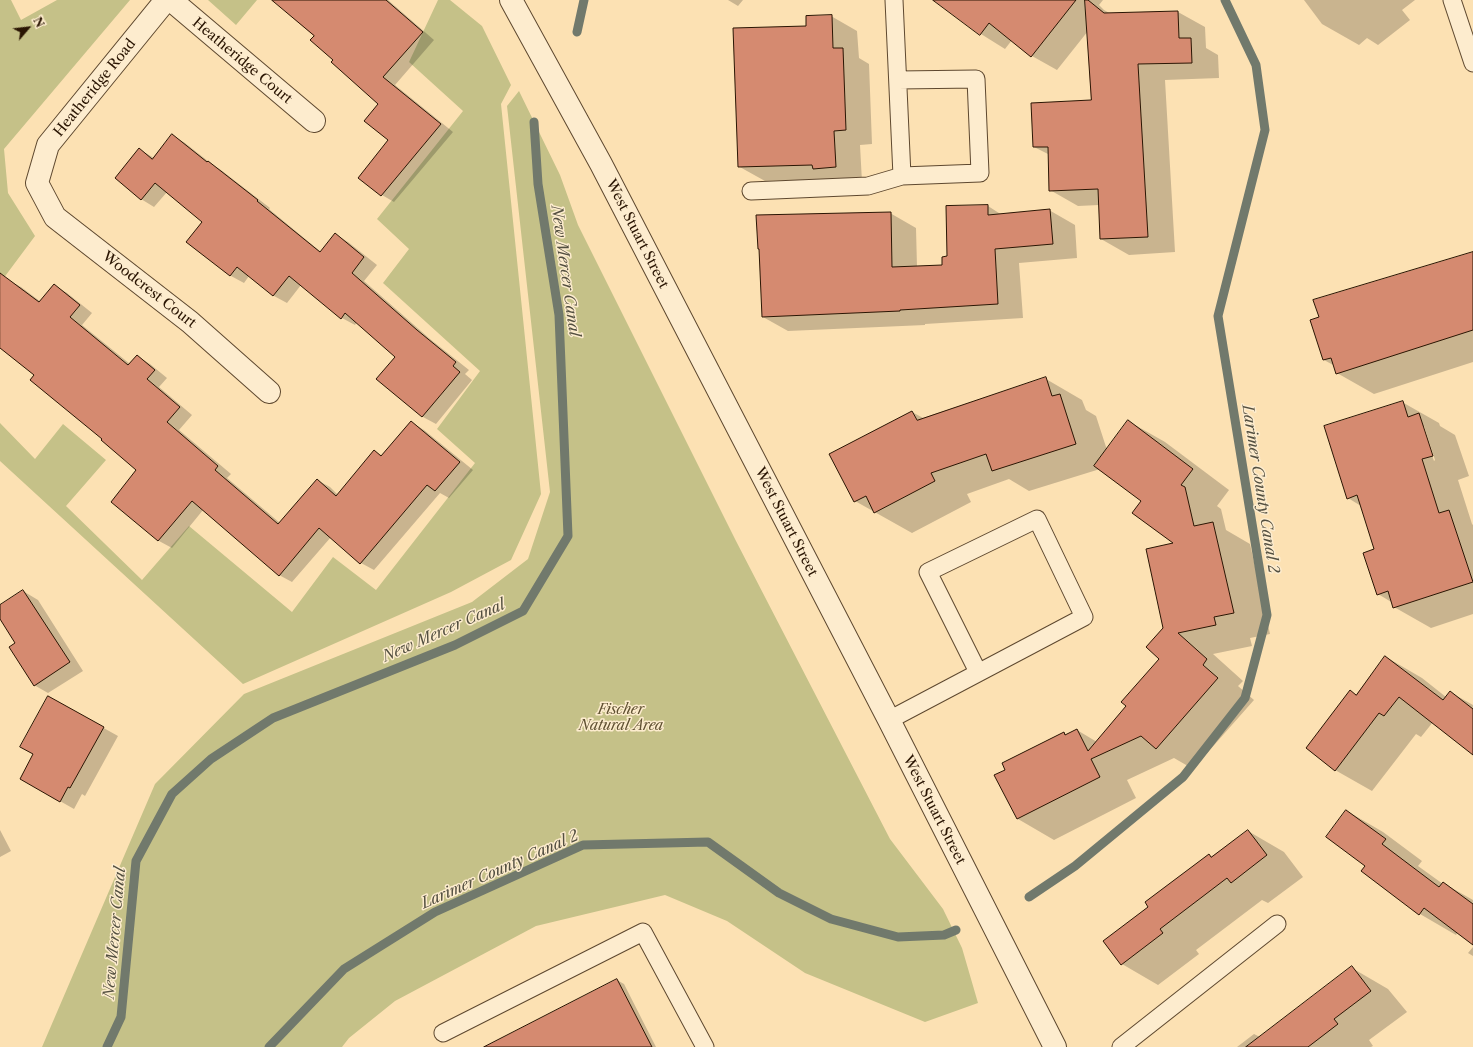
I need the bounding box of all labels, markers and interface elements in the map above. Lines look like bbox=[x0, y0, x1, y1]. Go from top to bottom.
north arrow bbox=[8, 8, 48, 48]
street label: Heatheridge Court bbox=[189, 14, 295, 108]
text: N bbox=[30, 15, 47, 30]
street label: Heatheridge Road bbox=[51, 36, 139, 140]
street label: West Stuart Street bbox=[602, 177, 672, 291]
water label: New Mercer Canal bbox=[547, 204, 583, 338]
street label: Woodcrest Court bbox=[99, 248, 199, 332]
water label: Larimer County Canal 2 bbox=[1238, 403, 1282, 575]
street label: West Stuart Street bbox=[751, 465, 821, 579]
water label: New Mercer Canal bbox=[380, 596, 508, 666]
park label: Fischer Natural Area bbox=[579, 702, 663, 734]
street label: West Stuart Street bbox=[899, 753, 969, 867]
water label: Larimer County Canal 2 bbox=[419, 827, 581, 913]
water label: New Mercer Canal bbox=[100, 866, 130, 1000]

